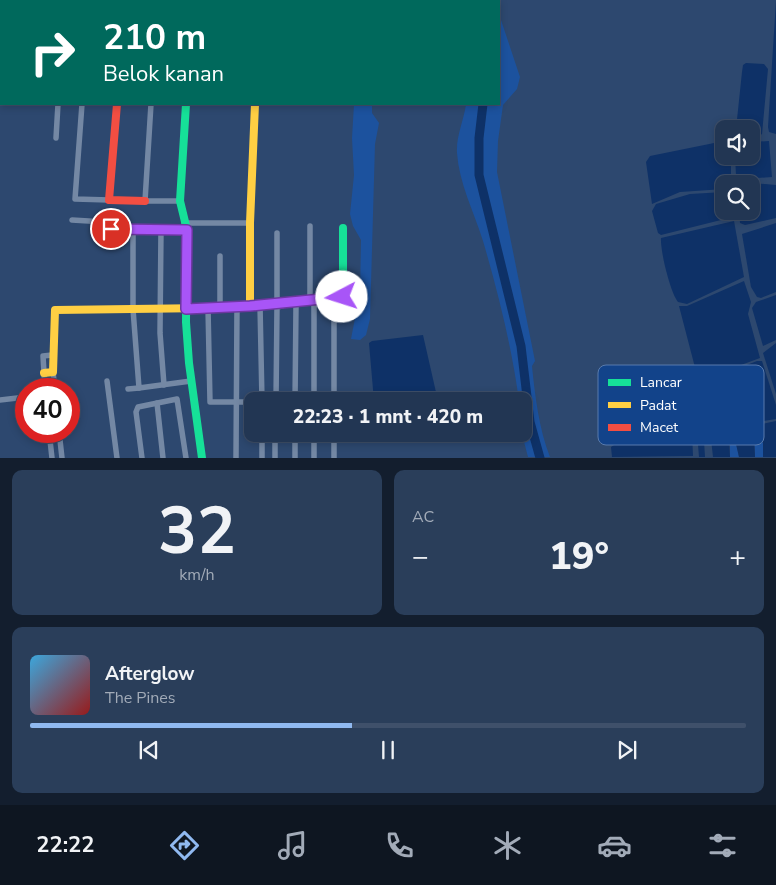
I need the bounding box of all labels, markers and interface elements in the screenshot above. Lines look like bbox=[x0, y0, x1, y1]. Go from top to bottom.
text: 210 m bbox=[103, 14, 206, 61]
icon: right bbox=[20, 20, 85, 85]
text: Belok kanan bbox=[103, 59, 224, 89]
map controls bbox=[715, 120, 760, 220]
button: sound bbox=[715, 120, 760, 165]
button: search bbox=[715, 175, 760, 220]
pin bbox=[90, 208, 132, 250]
icon: arrive bbox=[97, 215, 125, 243]
position arrow bbox=[315, 270, 367, 322]
legend bbox=[598, 365, 764, 445]
text: Lancar bbox=[640, 373, 682, 392]
speed limit sign: 40 bbox=[15, 378, 80, 443]
text: Padat bbox=[640, 396, 677, 415]
text: 22:23 · 1 mnt · 420 m bbox=[293, 404, 483, 430]
text: Macet bbox=[640, 418, 678, 437]
text: 32 bbox=[158, 487, 236, 576]
text: AC bbox=[412, 506, 434, 528]
text: 19° bbox=[549, 531, 609, 582]
text: − bbox=[412, 538, 429, 576]
text: + bbox=[729, 538, 746, 576]
text: km/h bbox=[179, 564, 215, 586]
text: Afterglow bbox=[105, 661, 195, 687]
text: The Pines bbox=[105, 687, 175, 709]
icon: previous bbox=[135, 736, 163, 764]
icon: pause bbox=[374, 736, 402, 764]
icon: next bbox=[613, 736, 641, 764]
icon: directions bbox=[167, 828, 202, 863]
icon: music bbox=[275, 828, 310, 863]
icon: phone bbox=[382, 828, 417, 863]
icon: climate bbox=[490, 828, 525, 863]
icon: car bbox=[597, 828, 632, 863]
icon: filters bbox=[705, 828, 740, 863]
text: 22:22 bbox=[36, 830, 95, 860]

